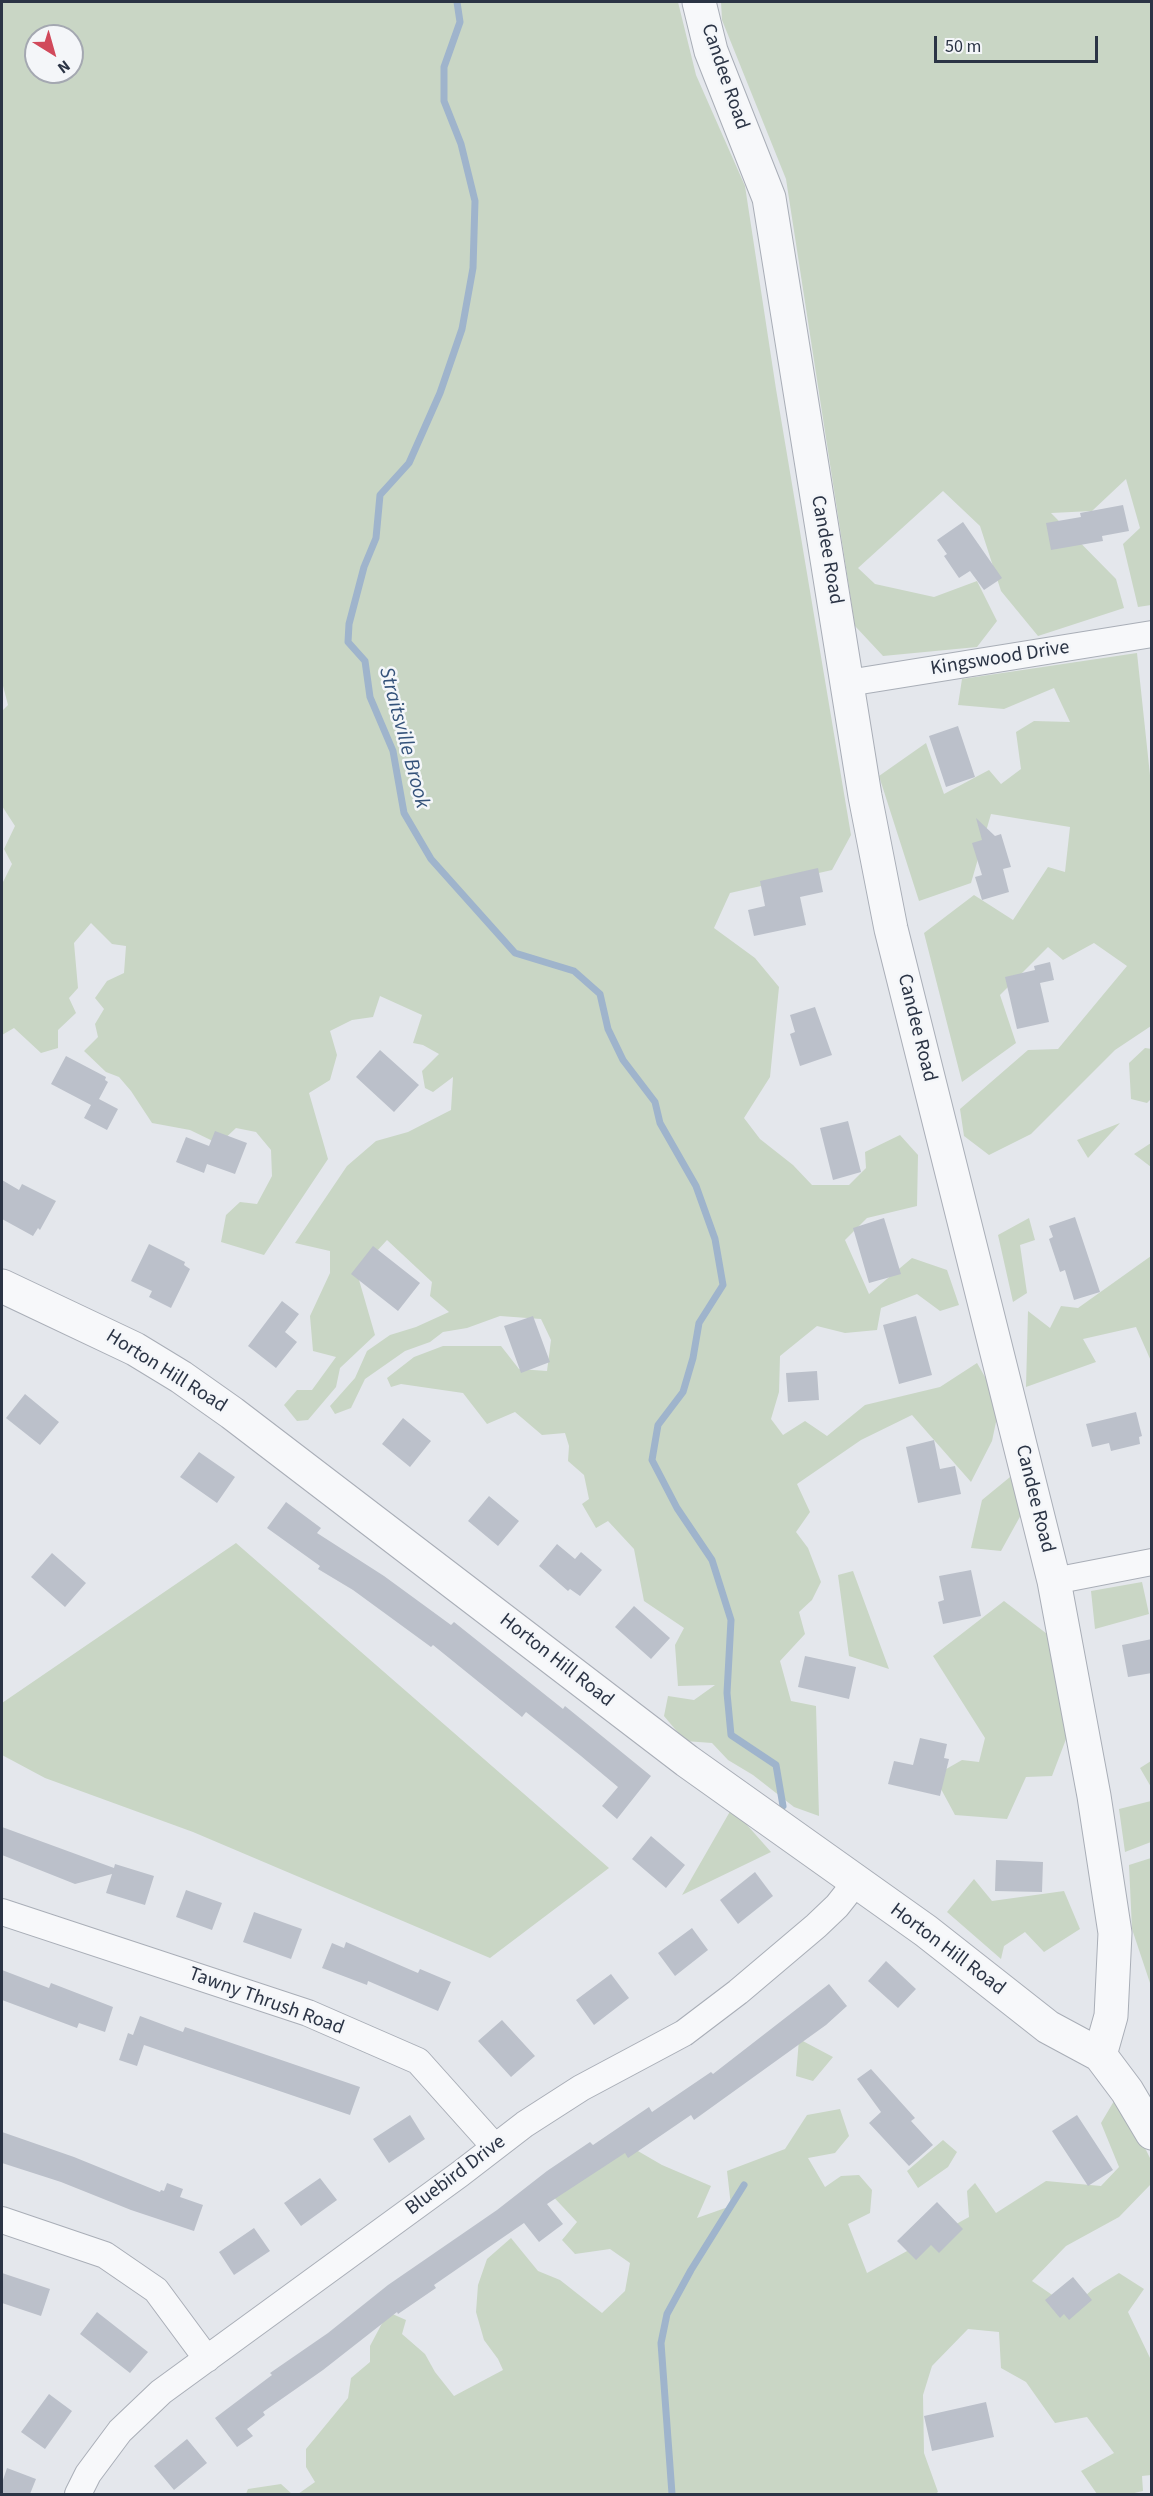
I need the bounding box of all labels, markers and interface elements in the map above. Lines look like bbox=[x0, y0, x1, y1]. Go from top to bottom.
street label: Candee Road bbox=[695, 21, 753, 133]
north arrow bbox=[24, 24, 84, 84]
scale bar bbox=[937, 24, 1100, 62]
text: 50 m bbox=[945, 34, 981, 59]
text: N bbox=[53, 55, 75, 79]
street label: Candee Road bbox=[805, 494, 847, 606]
street label: Kingswood Drive bbox=[929, 636, 1071, 682]
water label: Straitsville Brook bbox=[372, 665, 434, 811]
street label: Candee Road bbox=[891, 972, 941, 1084]
street label: Horton Hill Road bbox=[101, 1325, 231, 1419]
street label: Candee Road bbox=[1009, 1443, 1059, 1555]
street label: Horton Hill Road bbox=[494, 1609, 618, 1713]
street label: Horton Hill Road bbox=[885, 1899, 1009, 2001]
street label: Tawny Thrush Road bbox=[185, 1963, 347, 2041]
street label: Bluebird Drive bbox=[401, 2131, 511, 2221]

